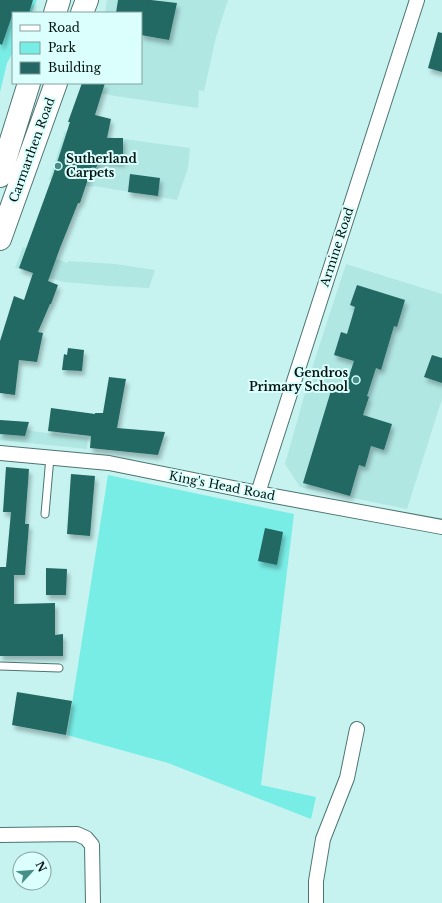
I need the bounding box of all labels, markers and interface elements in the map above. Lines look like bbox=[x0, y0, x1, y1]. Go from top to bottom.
legend bbox=[12, 12, 142, 84]
text: Road bbox=[48, 20, 80, 35]
text: Park bbox=[48, 40, 76, 55]
text: Building bbox=[48, 60, 102, 75]
street label: Carmarthen Road bbox=[6, 95, 57, 204]
place label: Sutherland Carpets bbox=[66, 151, 137, 180]
marker: Sutherland Carpets bbox=[53, 161, 63, 171]
street label: Armine Road bbox=[316, 205, 356, 289]
place label: Gendros Primary School bbox=[249, 365, 349, 394]
marker: Gendros Primary School bbox=[351, 375, 361, 385]
street label: King's Head Road bbox=[168, 468, 277, 503]
north arrow bbox=[12, 851, 52, 891]
text: N bbox=[32, 859, 50, 875]

